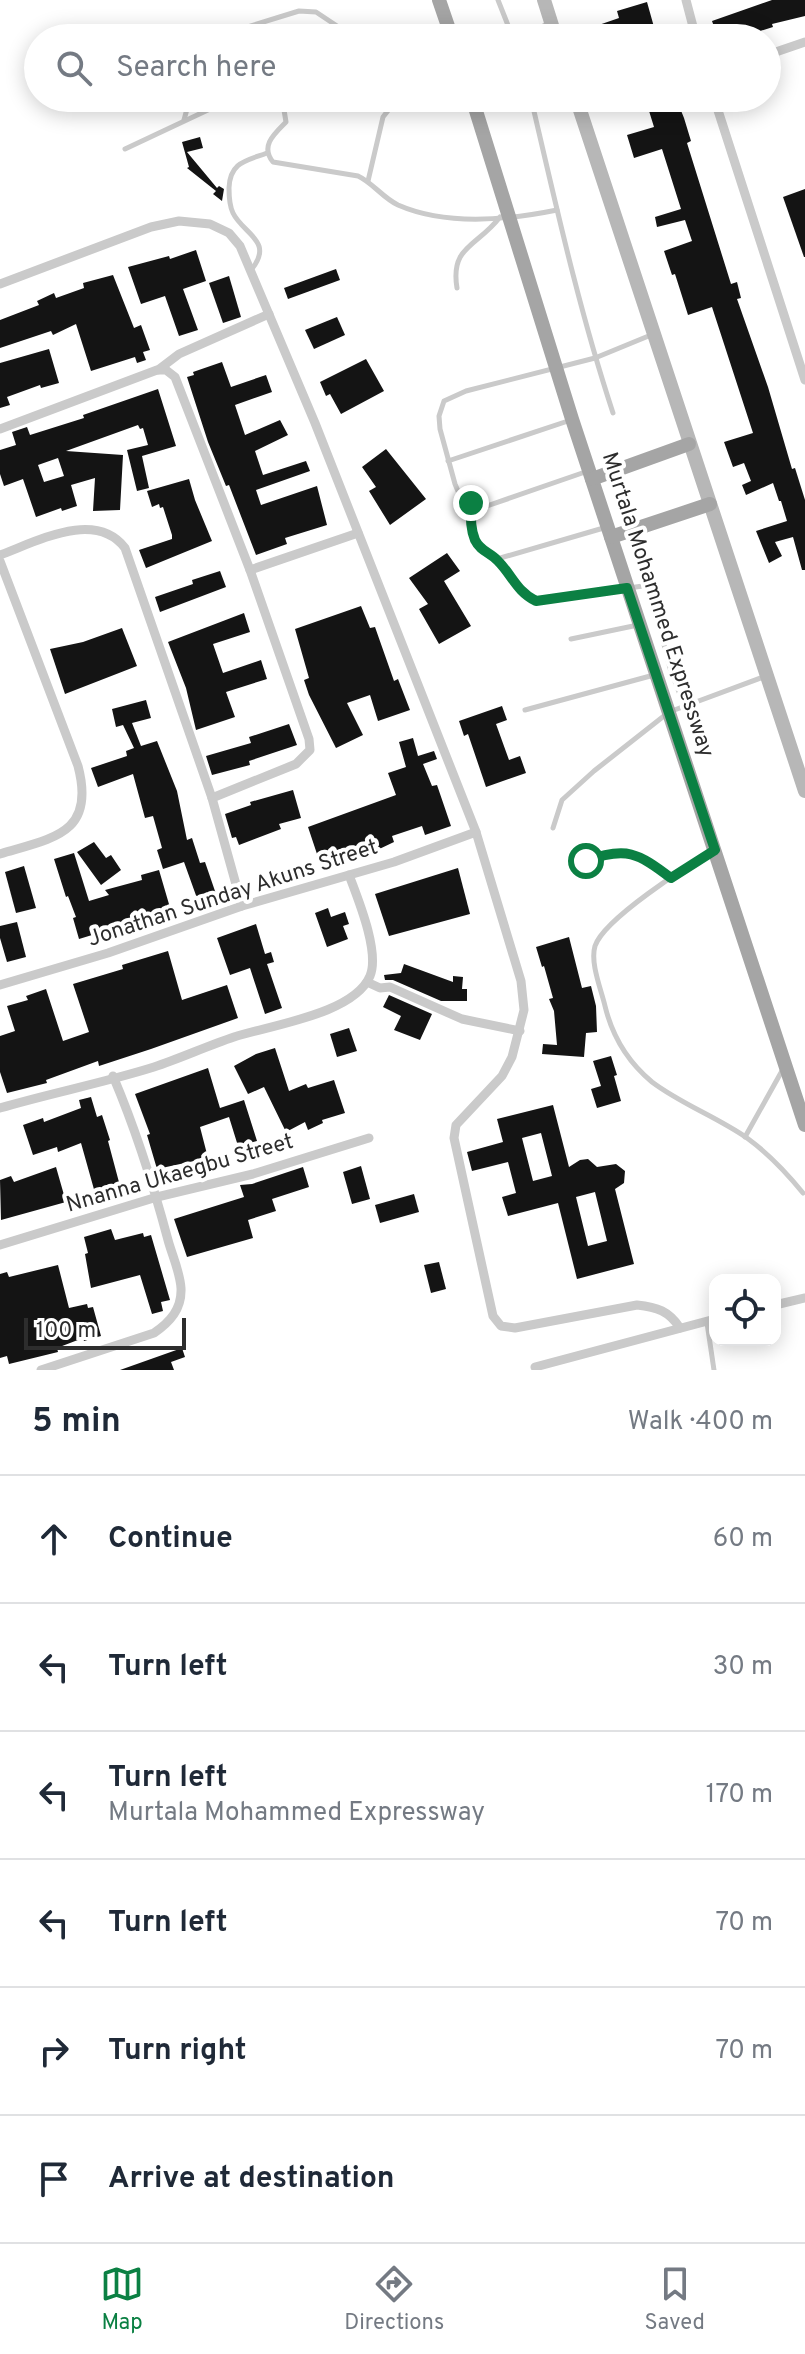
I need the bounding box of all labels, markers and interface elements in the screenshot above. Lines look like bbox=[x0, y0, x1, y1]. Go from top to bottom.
search box bbox=[24, 24, 781, 112]
icon: search bbox=[52, 46, 96, 90]
text: Search here bbox=[116, 50, 276, 87]
street label: Murtala Mohammed Expressway bbox=[595, 449, 719, 761]
route end bbox=[453, 485, 489, 521]
street label: Jonathan Sunday Akuns Street bbox=[85, 834, 381, 954]
route start bbox=[568, 843, 604, 879]
street label: Nnanna Ukaegbu Street bbox=[63, 1129, 297, 1219]
map controls bbox=[709, 1274, 781, 1346]
button: locate bbox=[709, 1274, 781, 1346]
scale bar bbox=[24, 1314, 186, 1350]
text: 100 m bbox=[36, 1318, 96, 1345]
text: 5 min bbox=[32, 1401, 121, 1444]
text: Walk · 400 m bbox=[628, 1406, 773, 1439]
icon: ahead bbox=[32, 1517, 76, 1561]
text: Continue bbox=[108, 1521, 233, 1558]
text: 60 m bbox=[713, 1523, 773, 1556]
icon: left bbox=[32, 1645, 76, 1689]
text: Turn left bbox=[108, 1649, 228, 1686]
text: 30 m bbox=[713, 1651, 773, 1684]
text: Turn left bbox=[108, 1760, 228, 1797]
icon: left bbox=[32, 1773, 76, 1817]
text: 170 m bbox=[706, 1779, 773, 1812]
text: Murtala Mohammed Expressway bbox=[108, 1797, 485, 1830]
icon: left bbox=[32, 1901, 76, 1945]
text: Turn left bbox=[108, 1905, 228, 1942]
text: 70 m bbox=[715, 1907, 773, 1940]
icon: right bbox=[32, 2029, 76, 2073]
text: Turn right bbox=[108, 2033, 246, 2070]
text: 70 m bbox=[715, 2035, 773, 2068]
icon: arrive bbox=[32, 2157, 76, 2201]
text: Arrive at destination bbox=[108, 2161, 394, 2198]
tab: Map bbox=[100, 2262, 144, 2337]
tab: Directions bbox=[344, 2262, 444, 2337]
tab: Saved bbox=[644, 2262, 705, 2337]

